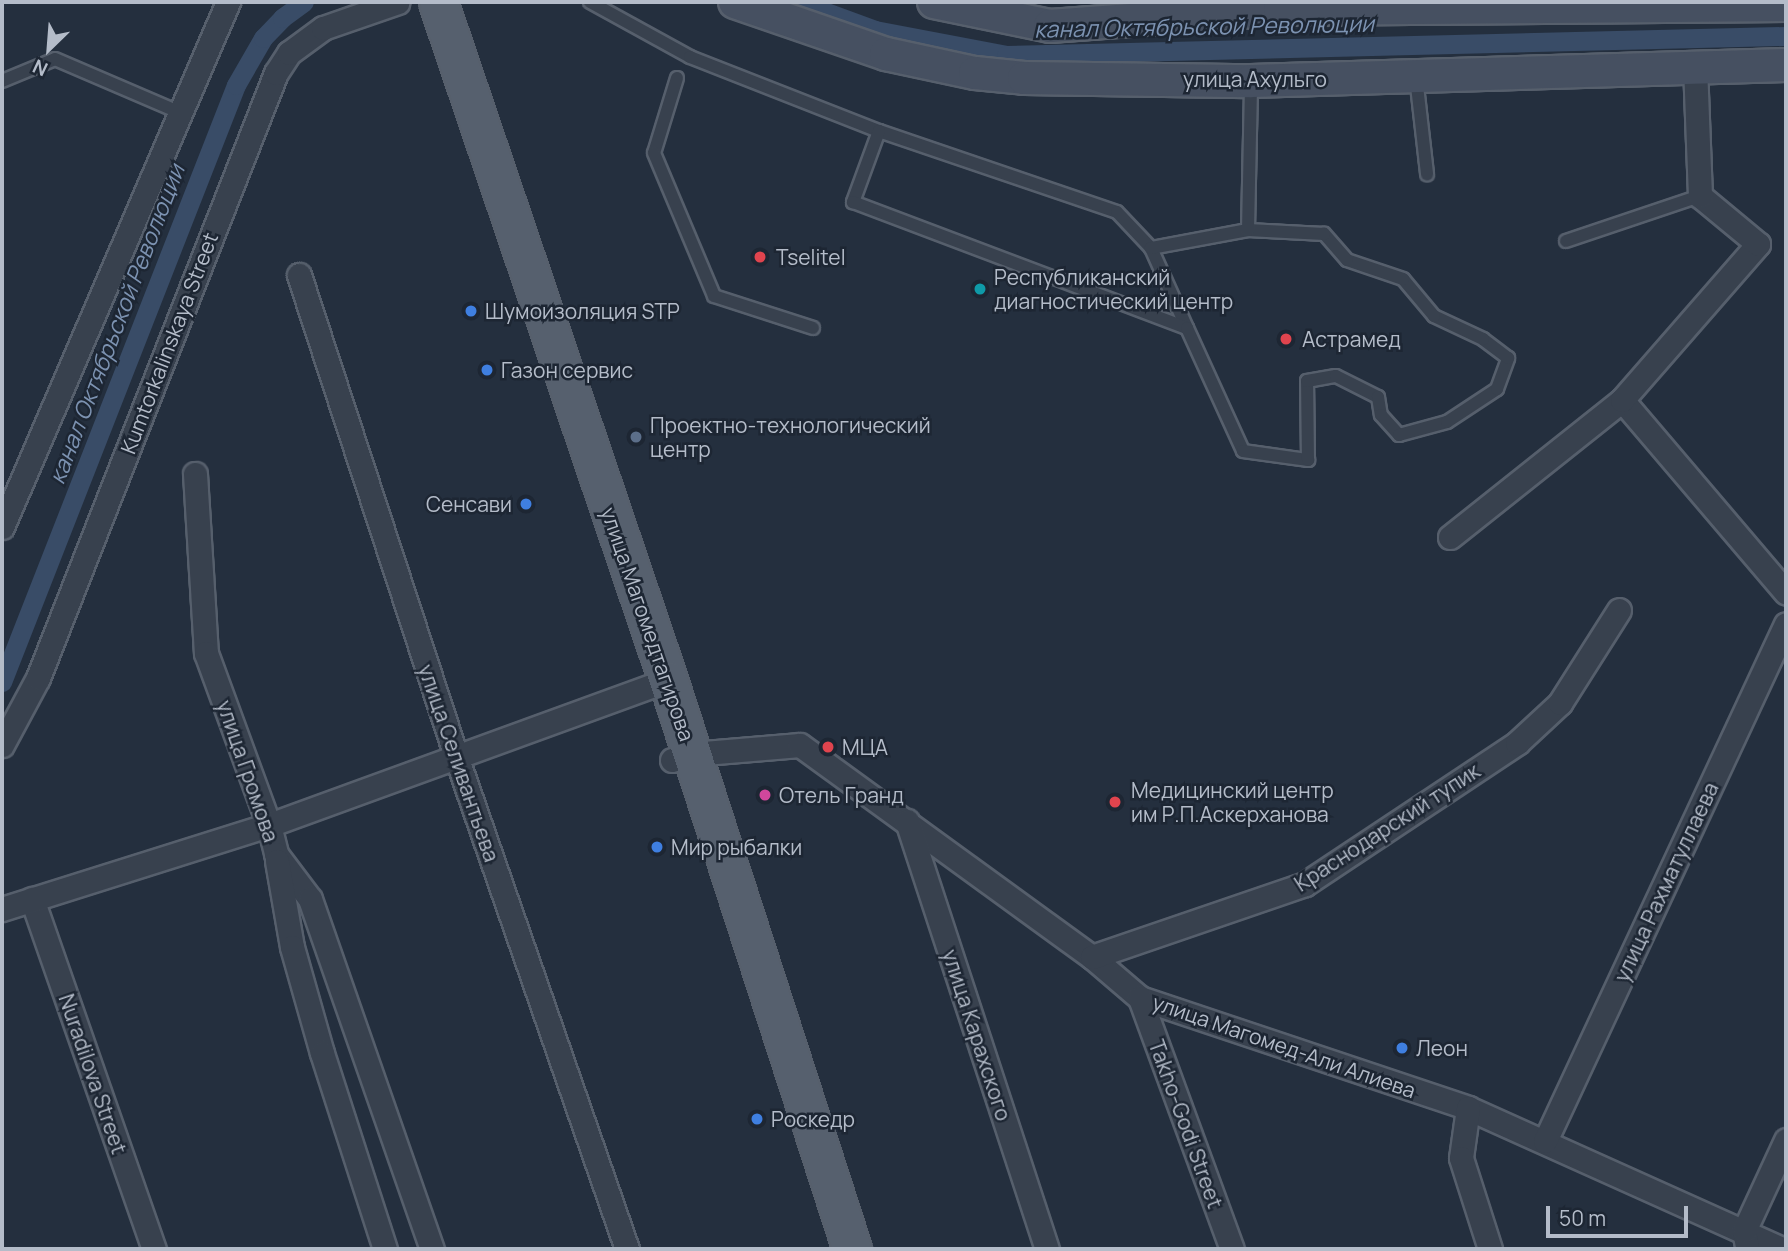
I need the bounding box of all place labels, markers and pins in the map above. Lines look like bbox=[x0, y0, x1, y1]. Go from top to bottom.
place label: Tselitel bbox=[776, 244, 846, 270]
marker: Tselitel bbox=[750, 247, 770, 267]
place label: Республиканский диагностический центр bbox=[994, 264, 1233, 314]
marker: Республиканский диагностический центр bbox=[972, 281, 988, 297]
place label: Шумоизоляция STP bbox=[485, 298, 680, 324]
marker: Шумоизоляция STP bbox=[463, 303, 479, 319]
place label: Астрамед bbox=[1302, 326, 1401, 352]
marker: Астрамед bbox=[1276, 329, 1296, 349]
place label: Газон сервис bbox=[501, 357, 633, 383]
marker: Газон сервис bbox=[479, 362, 495, 378]
place label: Проектно-технологический центр bbox=[650, 412, 931, 462]
marker: Проектно-технологический центр bbox=[628, 429, 644, 445]
place label: Сенсави bbox=[426, 491, 512, 517]
marker: Сенсави bbox=[518, 496, 534, 512]
place label: МЦА bbox=[842, 734, 888, 760]
marker: МЦА bbox=[820, 739, 836, 755]
place label: Медицинский центр им Р.П.Аскерханова bbox=[1131, 777, 1334, 827]
place label: Отель Гранд bbox=[779, 782, 904, 808]
marker: Отель Гранд bbox=[757, 787, 773, 803]
marker: Медицинский центр им Р.П.Аскерханова bbox=[1105, 792, 1125, 812]
place label: Мир рыбалки bbox=[671, 834, 802, 860]
marker: Мир рыбалки bbox=[649, 839, 665, 855]
place label: Леон bbox=[1416, 1035, 1468, 1061]
marker: Леон bbox=[1394, 1040, 1410, 1056]
place label: Роскедр bbox=[771, 1106, 855, 1132]
marker: Роскедр bbox=[749, 1111, 765, 1127]

